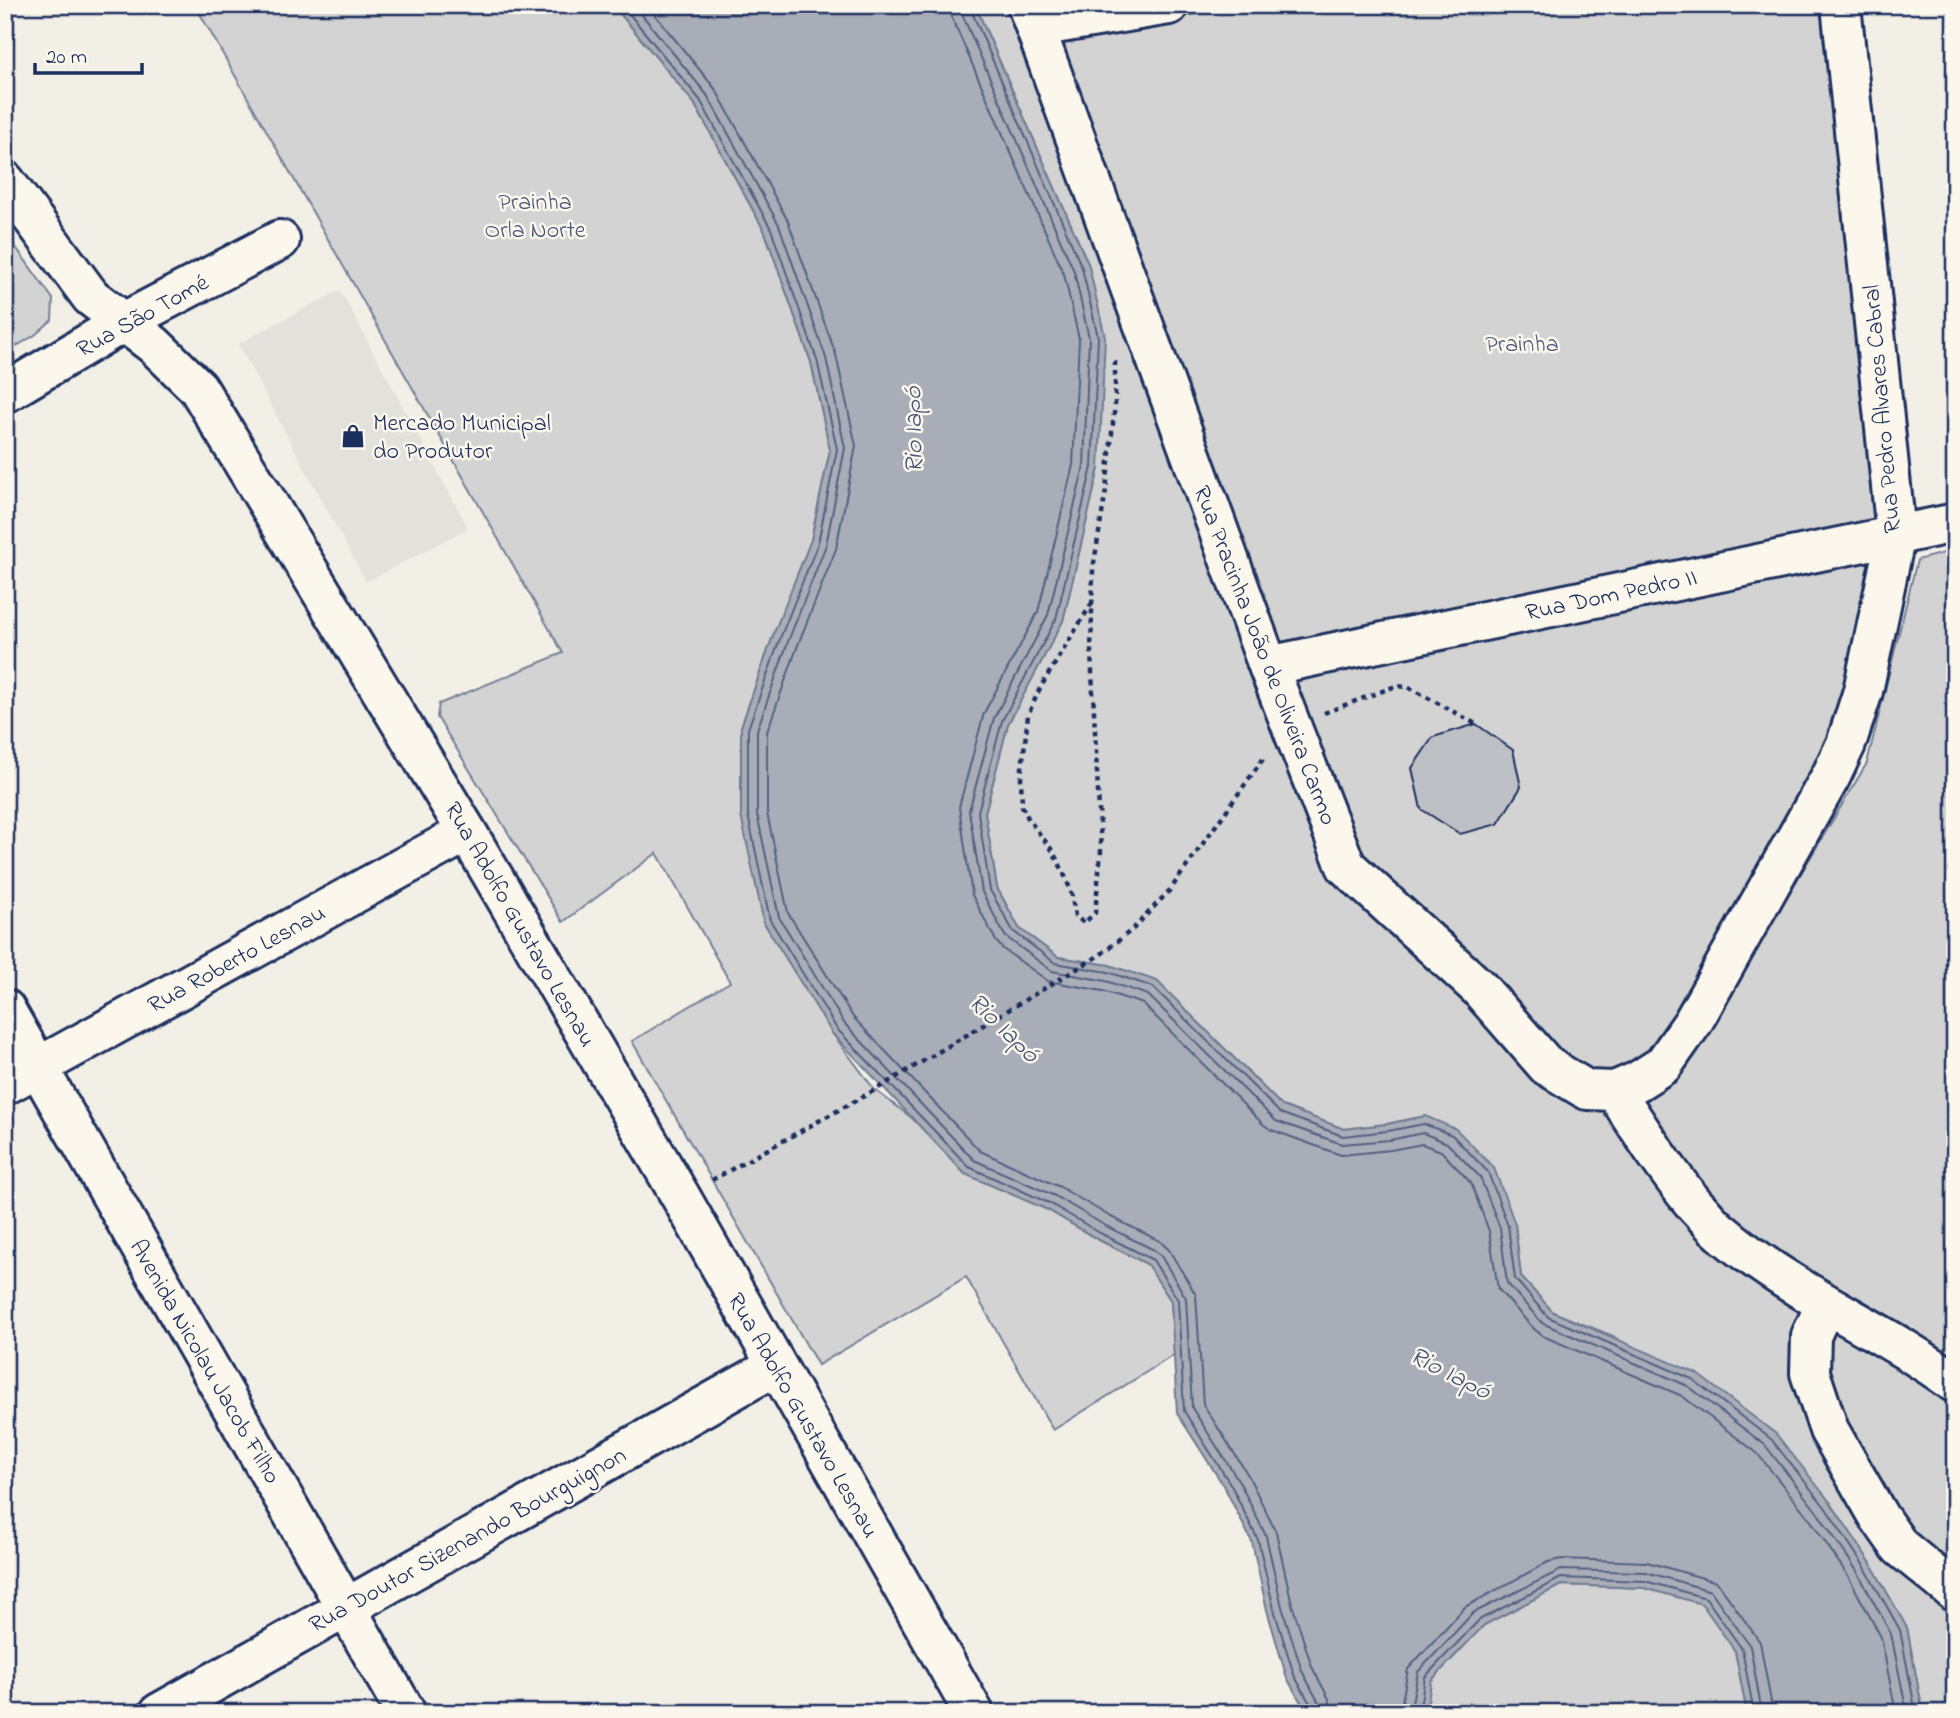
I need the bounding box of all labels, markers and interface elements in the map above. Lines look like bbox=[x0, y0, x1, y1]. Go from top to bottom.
scale bar bbox=[35, 32, 142, 76]
text: 20 m bbox=[46, 43, 87, 73]
park label: Prainha Orla Norte bbox=[484, 186, 586, 249]
street label: Rua São Tomé bbox=[71, 266, 216, 368]
street label: Rua Pedro Alvares Cabral bbox=[1855, 283, 1912, 534]
park label: Prainha bbox=[1485, 328, 1559, 363]
water label: Rio Iapó bbox=[895, 385, 935, 474]
place label: Mercado Municipal do Produtor bbox=[373, 407, 551, 470]
shop icon: Mercado Municipal do Produtor bbox=[339, 422, 367, 450]
street label: Rua Pracinha João de Oliveira Carmo bbox=[1183, 481, 1345, 831]
street label: Rua Dom Pedro II bbox=[1523, 561, 1701, 632]
street label: Rua Adolfo Gustavo Lesnau bbox=[434, 796, 604, 1054]
street label: Rua Roberto Lesnau bbox=[142, 897, 333, 1024]
water label: Rio Iapó bbox=[958, 985, 1048, 1074]
street label: Avenida Nicolau Jacob Filho bbox=[119, 1233, 288, 1491]
street label: Rua Adolfo Gustavo Lesnau bbox=[717, 1287, 887, 1545]
water label: Rio Iapó bbox=[1402, 1338, 1498, 1412]
street label: Rua Doutor Sizenando Bourguignon bbox=[303, 1439, 633, 1643]

